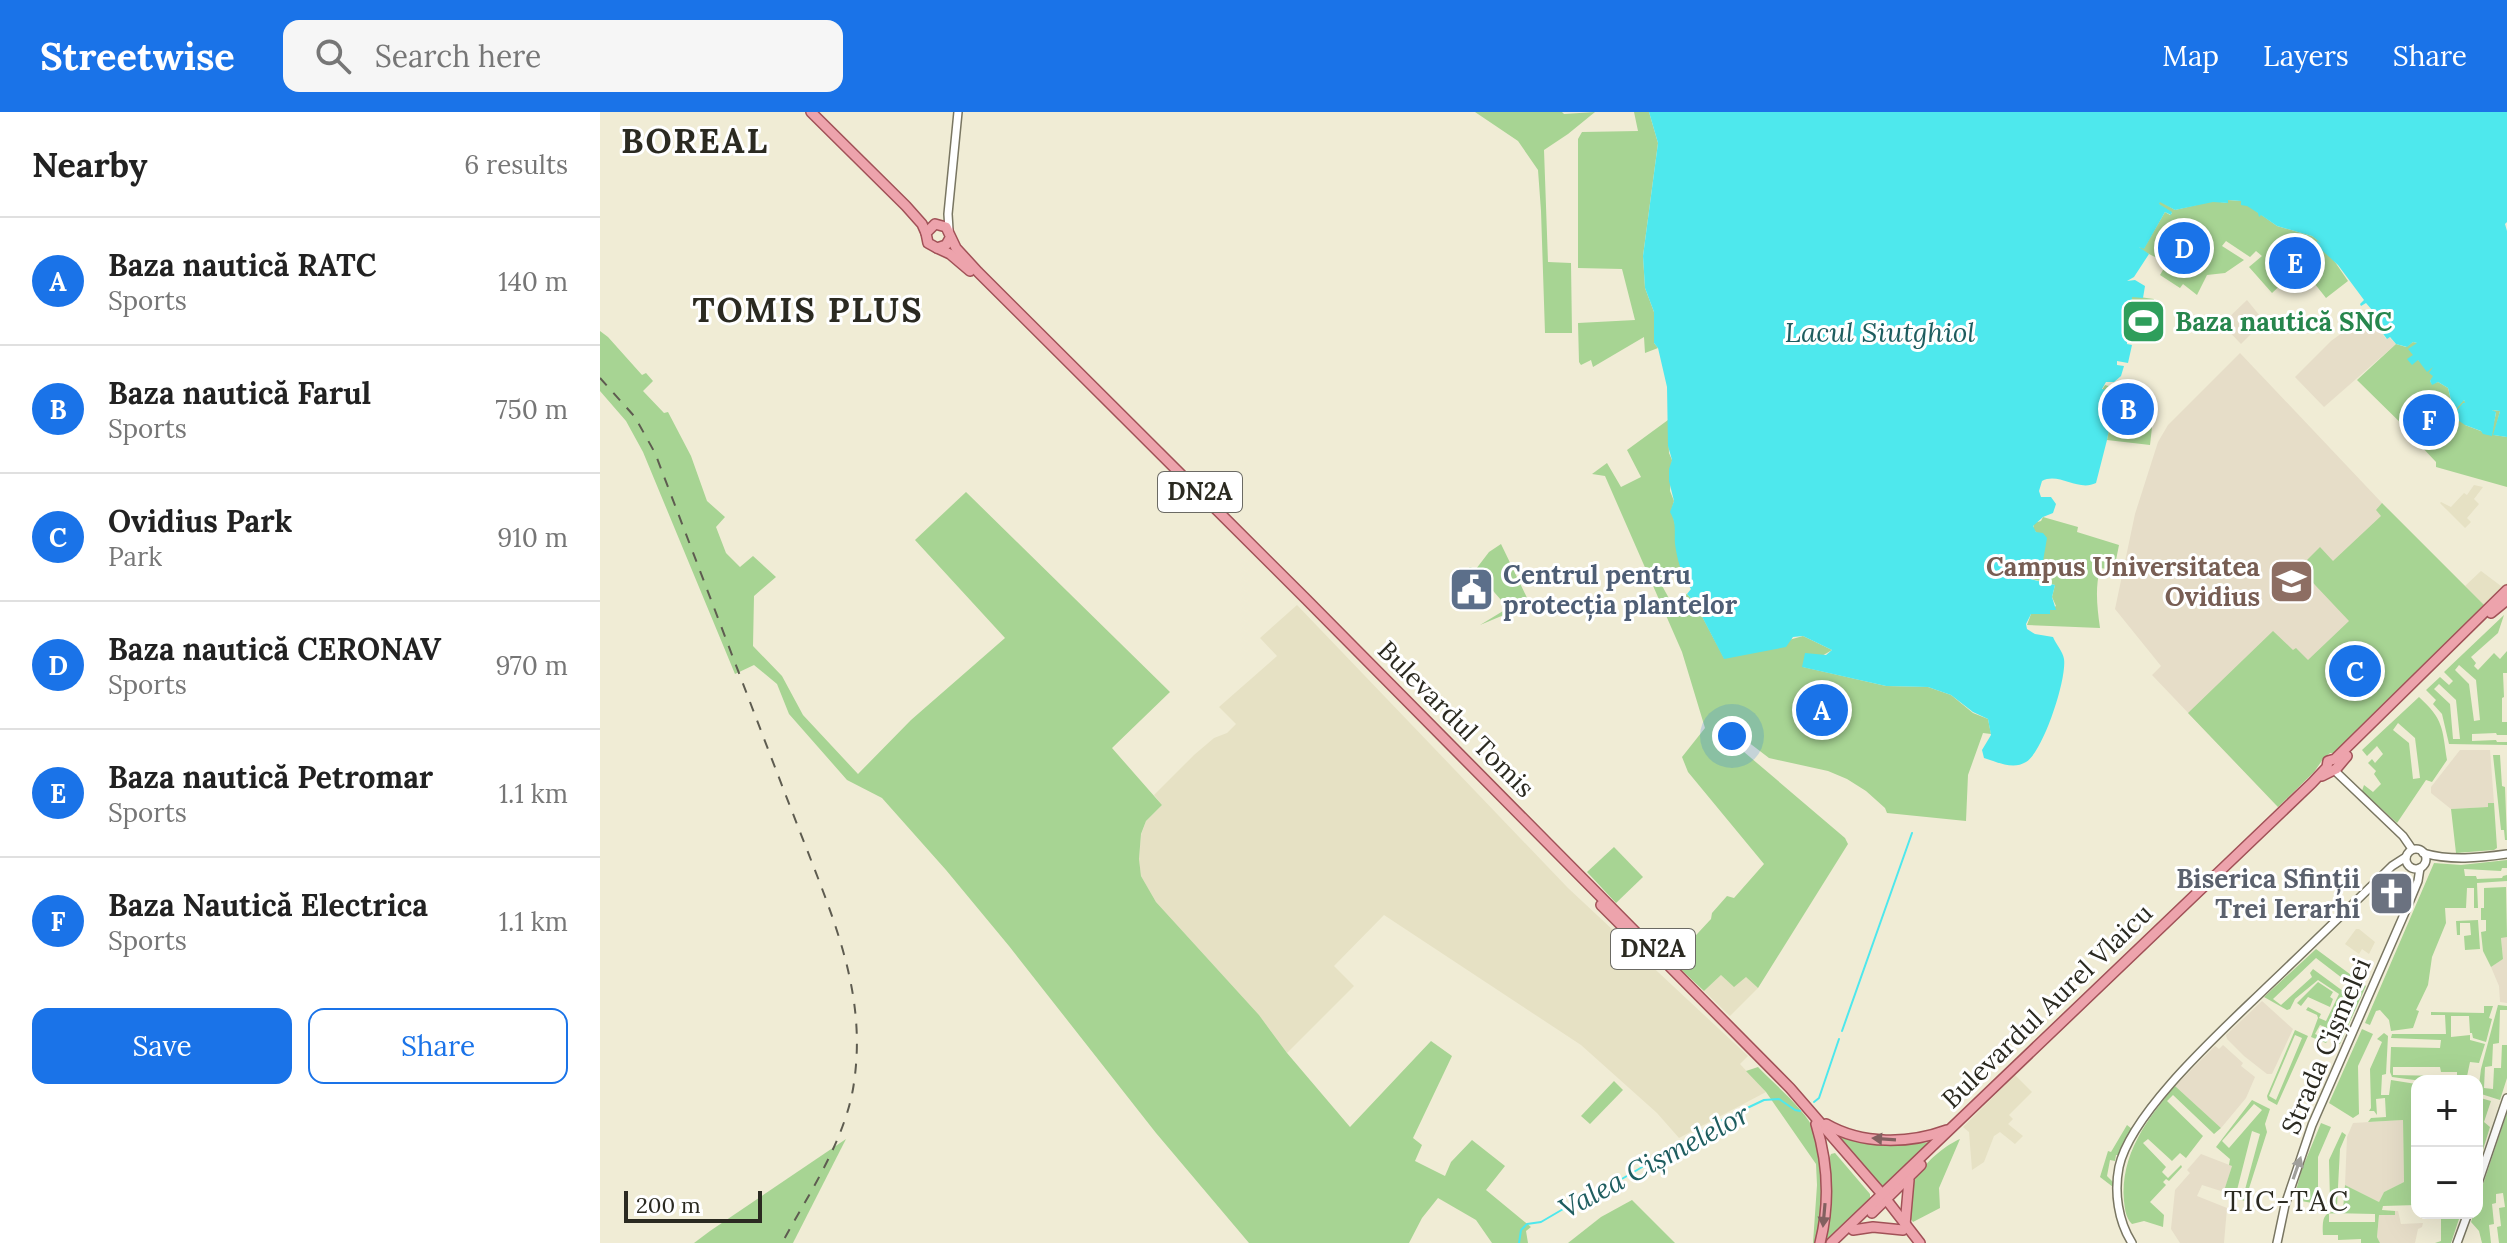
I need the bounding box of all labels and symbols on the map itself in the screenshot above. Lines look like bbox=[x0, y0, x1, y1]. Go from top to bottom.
district label: BOREAL bbox=[621, 119, 769, 162]
pin: D bbox=[2158, 218, 2210, 278]
pin: E bbox=[2269, 233, 2321, 293]
district label: TOMIS PLUS bbox=[692, 288, 924, 331]
sports icon: Baza nautică SNC bbox=[2120, 298, 2168, 346]
place label: Baza nautică SNC bbox=[2175, 305, 2392, 338]
water label: Lacul Siutghiol bbox=[1785, 314, 1975, 350]
pin: B bbox=[2102, 379, 2154, 439]
pin: F bbox=[2403, 390, 2455, 450]
road number: DN2A bbox=[1158, 472, 1242, 512]
place label: Campus Universitatea Ovidius bbox=[1986, 550, 2260, 613]
place label: Centrul pentru protecția plantelor bbox=[1503, 558, 1738, 622]
school or university icon: Campus Universitatea Ovidius bbox=[2267, 558, 2315, 606]
public building icon: Centrul pentru protecția plantelor bbox=[1448, 566, 1496, 614]
street label: Bulevardul Tomis bbox=[1371, 633, 1542, 804]
pin: C bbox=[2329, 641, 2381, 701]
pin: A bbox=[1796, 680, 1848, 740]
your location bbox=[1712, 716, 1752, 756]
place label: Biserica Sfinții Trei Ierarhi bbox=[2176, 862, 2360, 925]
church icon: Biserica Sfinții Trei Ierarhi bbox=[2367, 870, 2415, 918]
street label: Bulevardul Aurel Vlaicu bbox=[1934, 896, 2159, 1115]
road number: DN2A bbox=[1611, 929, 1695, 969]
street label: Strada Cișmelei bbox=[2274, 953, 2378, 1139]
water label: Valea Cișmelelor bbox=[1553, 1096, 1756, 1226]
one-way arrow bbox=[1871, 1132, 1896, 1145]
one-way arrow bbox=[2291, 1156, 2303, 1180]
district label: TIC-TAC bbox=[2224, 1183, 2350, 1219]
scale bar bbox=[624, 1187, 762, 1223]
one-way arrow bbox=[1818, 1203, 1831, 1228]

